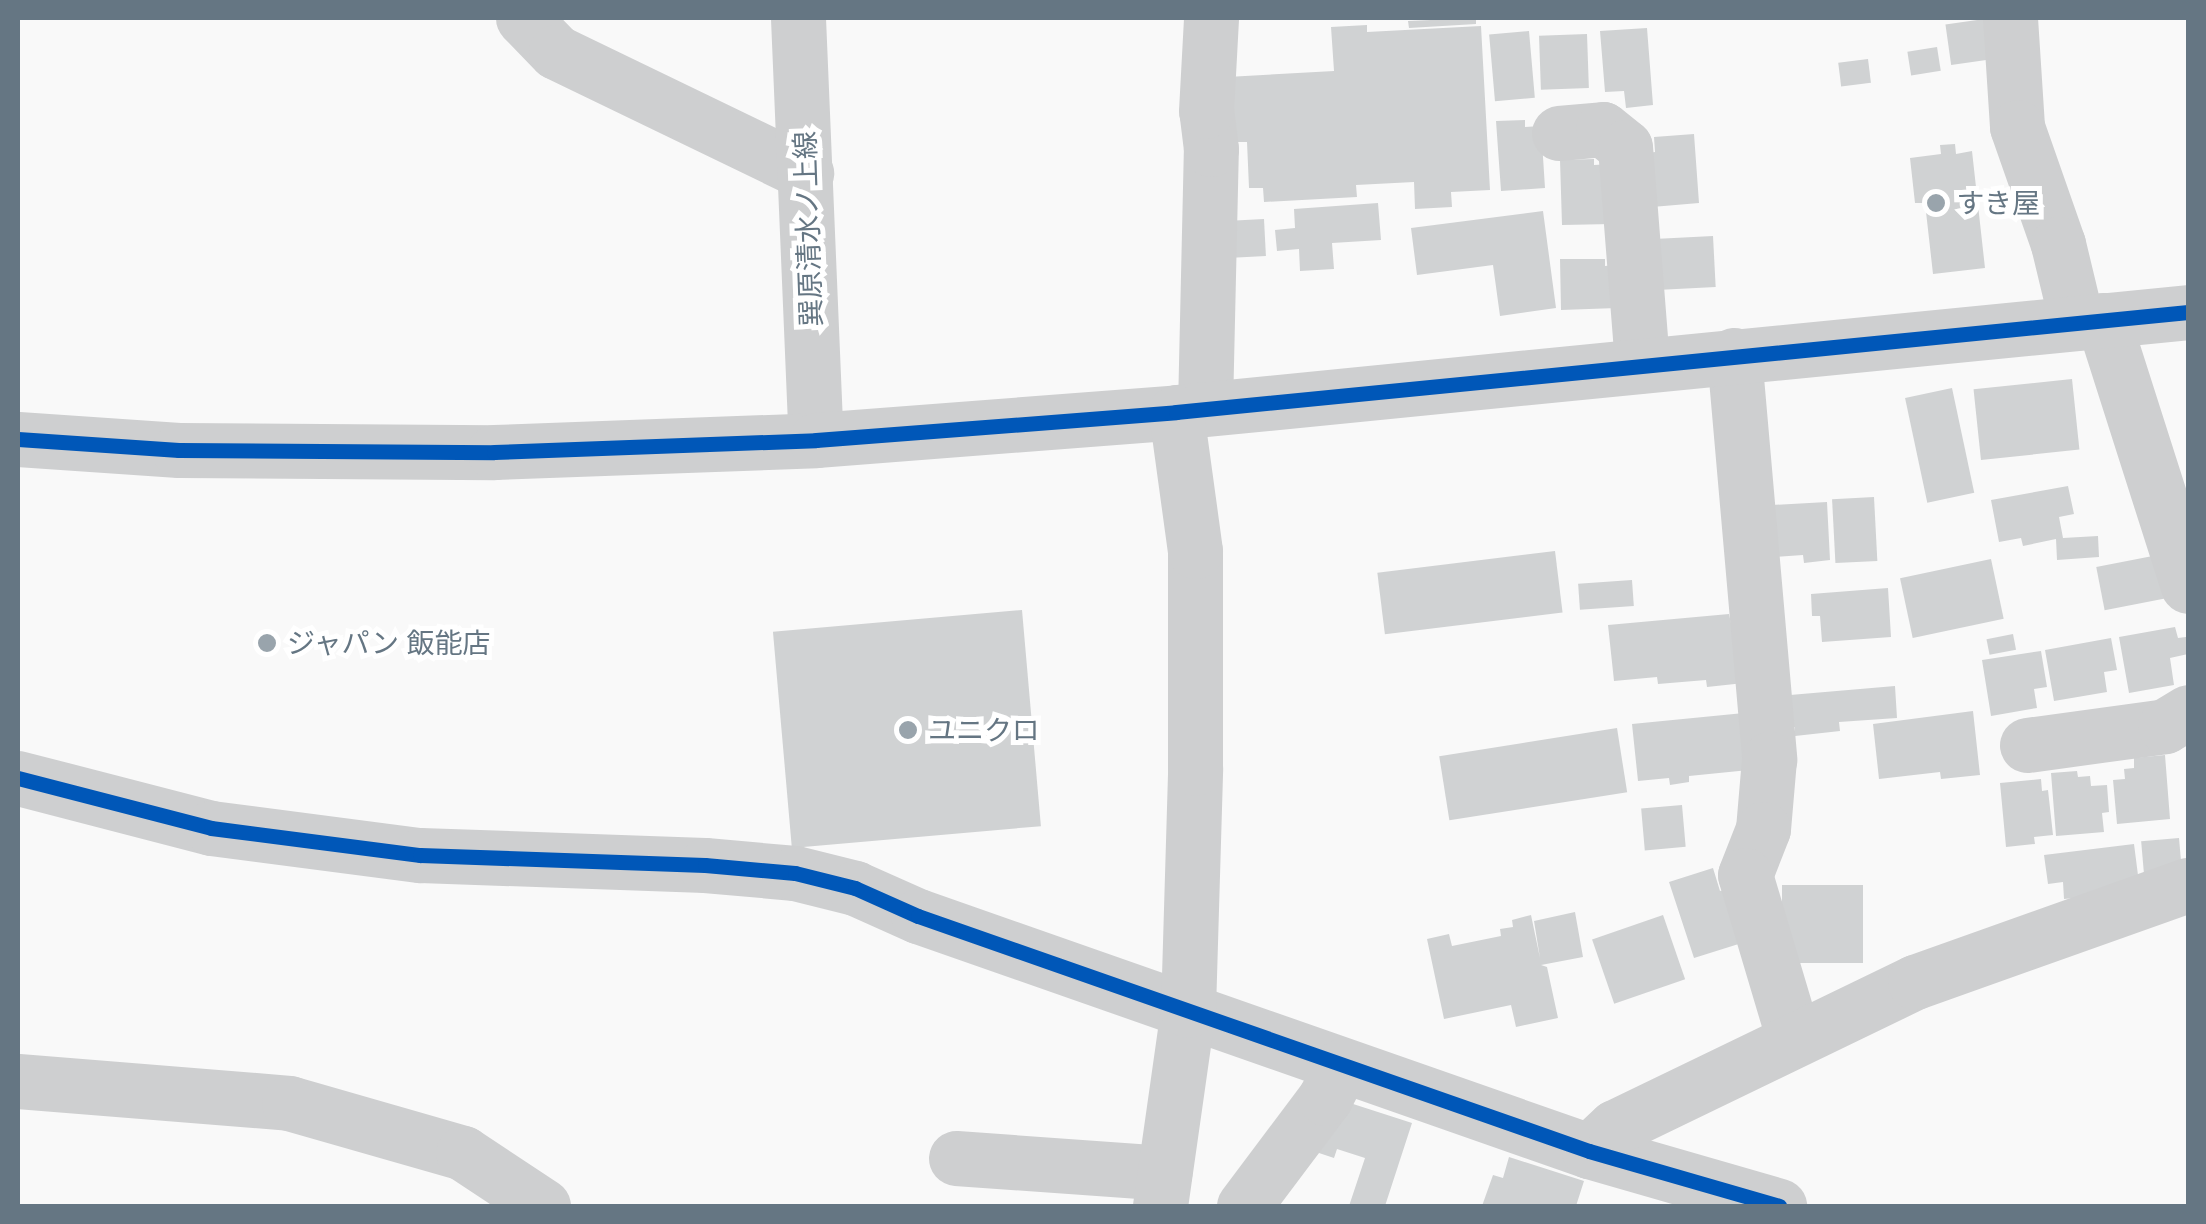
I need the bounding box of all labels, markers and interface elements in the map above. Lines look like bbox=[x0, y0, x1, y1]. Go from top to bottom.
street label: 巽原清水ノ上線 bbox=[788, 130, 828, 328]
place label: すき屋 bbox=[1956, 186, 2040, 220]
marker: すき屋 bbox=[1925, 192, 1947, 214]
place label: ジャパン 飯能店 bbox=[287, 626, 490, 660]
marker: ジャパン 飯能店 bbox=[256, 632, 278, 654]
place label: ユニクロ bbox=[928, 713, 1040, 747]
marker: ユニクロ bbox=[897, 719, 919, 741]

